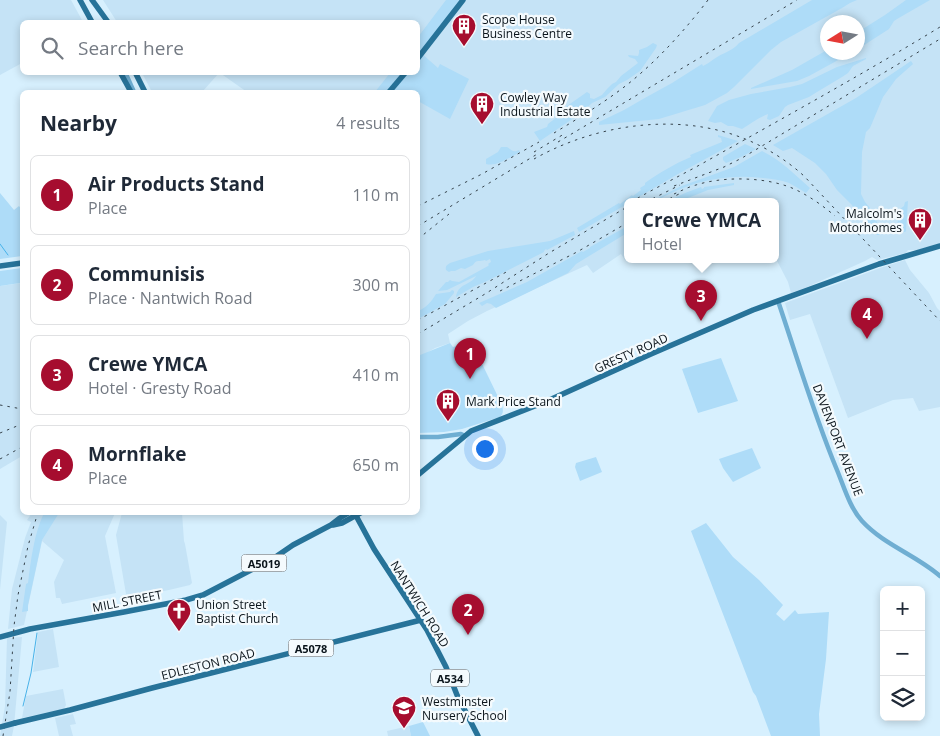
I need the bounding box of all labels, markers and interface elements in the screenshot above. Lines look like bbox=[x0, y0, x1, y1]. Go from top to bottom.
place label: Scope House Business Centre bbox=[482, 11, 572, 42]
building icon: Scope House Business Centre bbox=[451, 13, 477, 47]
north arrow bbox=[820, 15, 865, 60]
search box bbox=[20, 20, 420, 75]
icon: search bbox=[38, 34, 66, 62]
text: Search here bbox=[78, 35, 184, 61]
place label: Cowley Way Industrial Estate bbox=[500, 89, 591, 120]
building icon: Cowley Way Industrial Estate bbox=[469, 91, 495, 125]
text: Nearby bbox=[40, 109, 117, 137]
text: 4 results bbox=[336, 112, 400, 134]
text: Air Products Stand bbox=[88, 171, 264, 197]
text: 1 bbox=[52, 184, 62, 206]
text: 110 m bbox=[353, 184, 399, 206]
text: Place bbox=[88, 197, 127, 219]
popup bbox=[624, 198, 779, 263]
place label: Malcolm's Motorhomes bbox=[829, 205, 902, 236]
text: Crewe YMCA bbox=[642, 207, 761, 233]
building icon: Malcolm's Motorhomes bbox=[907, 207, 933, 241]
text: Hotel bbox=[642, 233, 682, 255]
text: Communisis bbox=[88, 261, 205, 287]
text: 2 bbox=[52, 274, 62, 296]
text: 300 m bbox=[353, 274, 399, 296]
pin: 3 bbox=[685, 280, 717, 321]
text: Place · Nantwich Road bbox=[88, 287, 252, 309]
pin: 4 bbox=[851, 298, 883, 339]
street label: GRESTY ROAD bbox=[592, 329, 670, 377]
pin: 1 bbox=[454, 338, 486, 379]
text: Crewe YMCA bbox=[88, 351, 207, 377]
text: 3 bbox=[52, 364, 62, 386]
text: 410 m bbox=[353, 364, 399, 386]
text: Hotel · Gresty Road bbox=[88, 377, 232, 399]
street label: DAVENPORT AVENUE bbox=[809, 382, 867, 498]
building icon: Mark Price Stand bbox=[435, 388, 461, 422]
place label: Mark Price Stand bbox=[466, 393, 561, 410]
your location bbox=[472, 436, 498, 462]
text: Mornflake bbox=[88, 441, 186, 467]
text: 4 bbox=[52, 454, 62, 476]
text: 650 m bbox=[353, 454, 399, 476]
text: Place bbox=[88, 467, 127, 489]
road number: A5019 bbox=[242, 554, 286, 572]
street label: NANTWICH ROAD bbox=[386, 557, 454, 651]
street label: MILL STREET bbox=[91, 586, 164, 616]
map controls bbox=[880, 586, 925, 721]
button: + bbox=[880, 586, 925, 631]
pin: 2 bbox=[452, 594, 484, 635]
place label: Union Street Baptist Church bbox=[196, 596, 278, 627]
church icon: Union Street Baptist Church bbox=[166, 598, 192, 632]
button: − bbox=[880, 631, 925, 676]
road number: A5078 bbox=[288, 640, 334, 656]
street label: EDLESTON ROAD bbox=[159, 644, 257, 684]
road number: A534 bbox=[431, 670, 469, 686]
button: layers bbox=[880, 676, 925, 721]
place label: Westminster Nursery School bbox=[422, 693, 507, 724]
school or university icon: Westminster Nursery School bbox=[391, 695, 417, 729]

